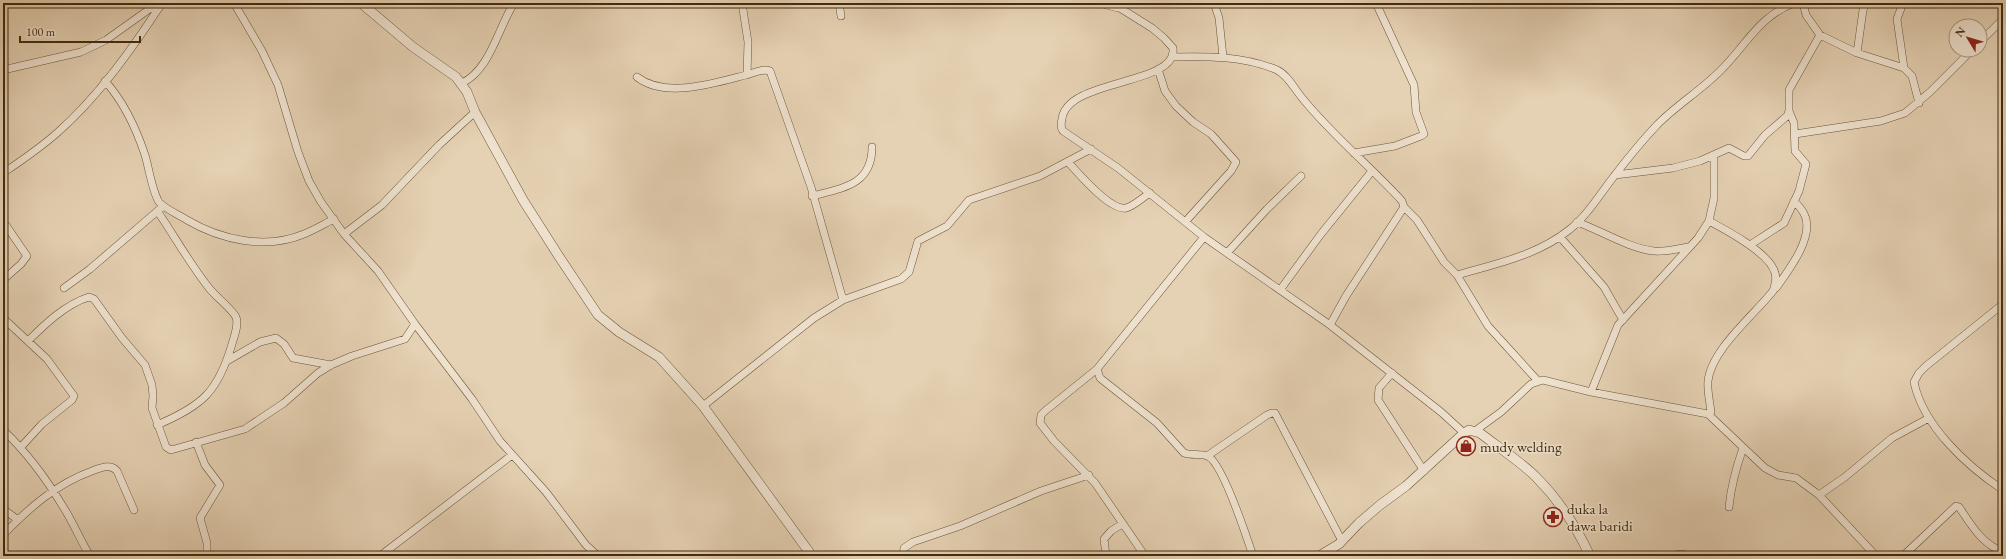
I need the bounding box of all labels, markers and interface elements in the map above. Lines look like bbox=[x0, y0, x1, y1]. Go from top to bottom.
scale bar bbox=[20, 18, 140, 44]
north arrow bbox=[1948, 18, 1988, 58]
text: 100 m bbox=[26, 24, 56, 40]
text: N bbox=[1952, 24, 1968, 40]
shop icon: mudy welding bbox=[1455, 435, 1477, 457]
place label: mudy welding bbox=[1480, 437, 1562, 456]
place label: duka la dawa baridi bbox=[1567, 499, 1633, 535]
pharmacy icon: duka la dawa baridi bbox=[1542, 506, 1564, 528]

